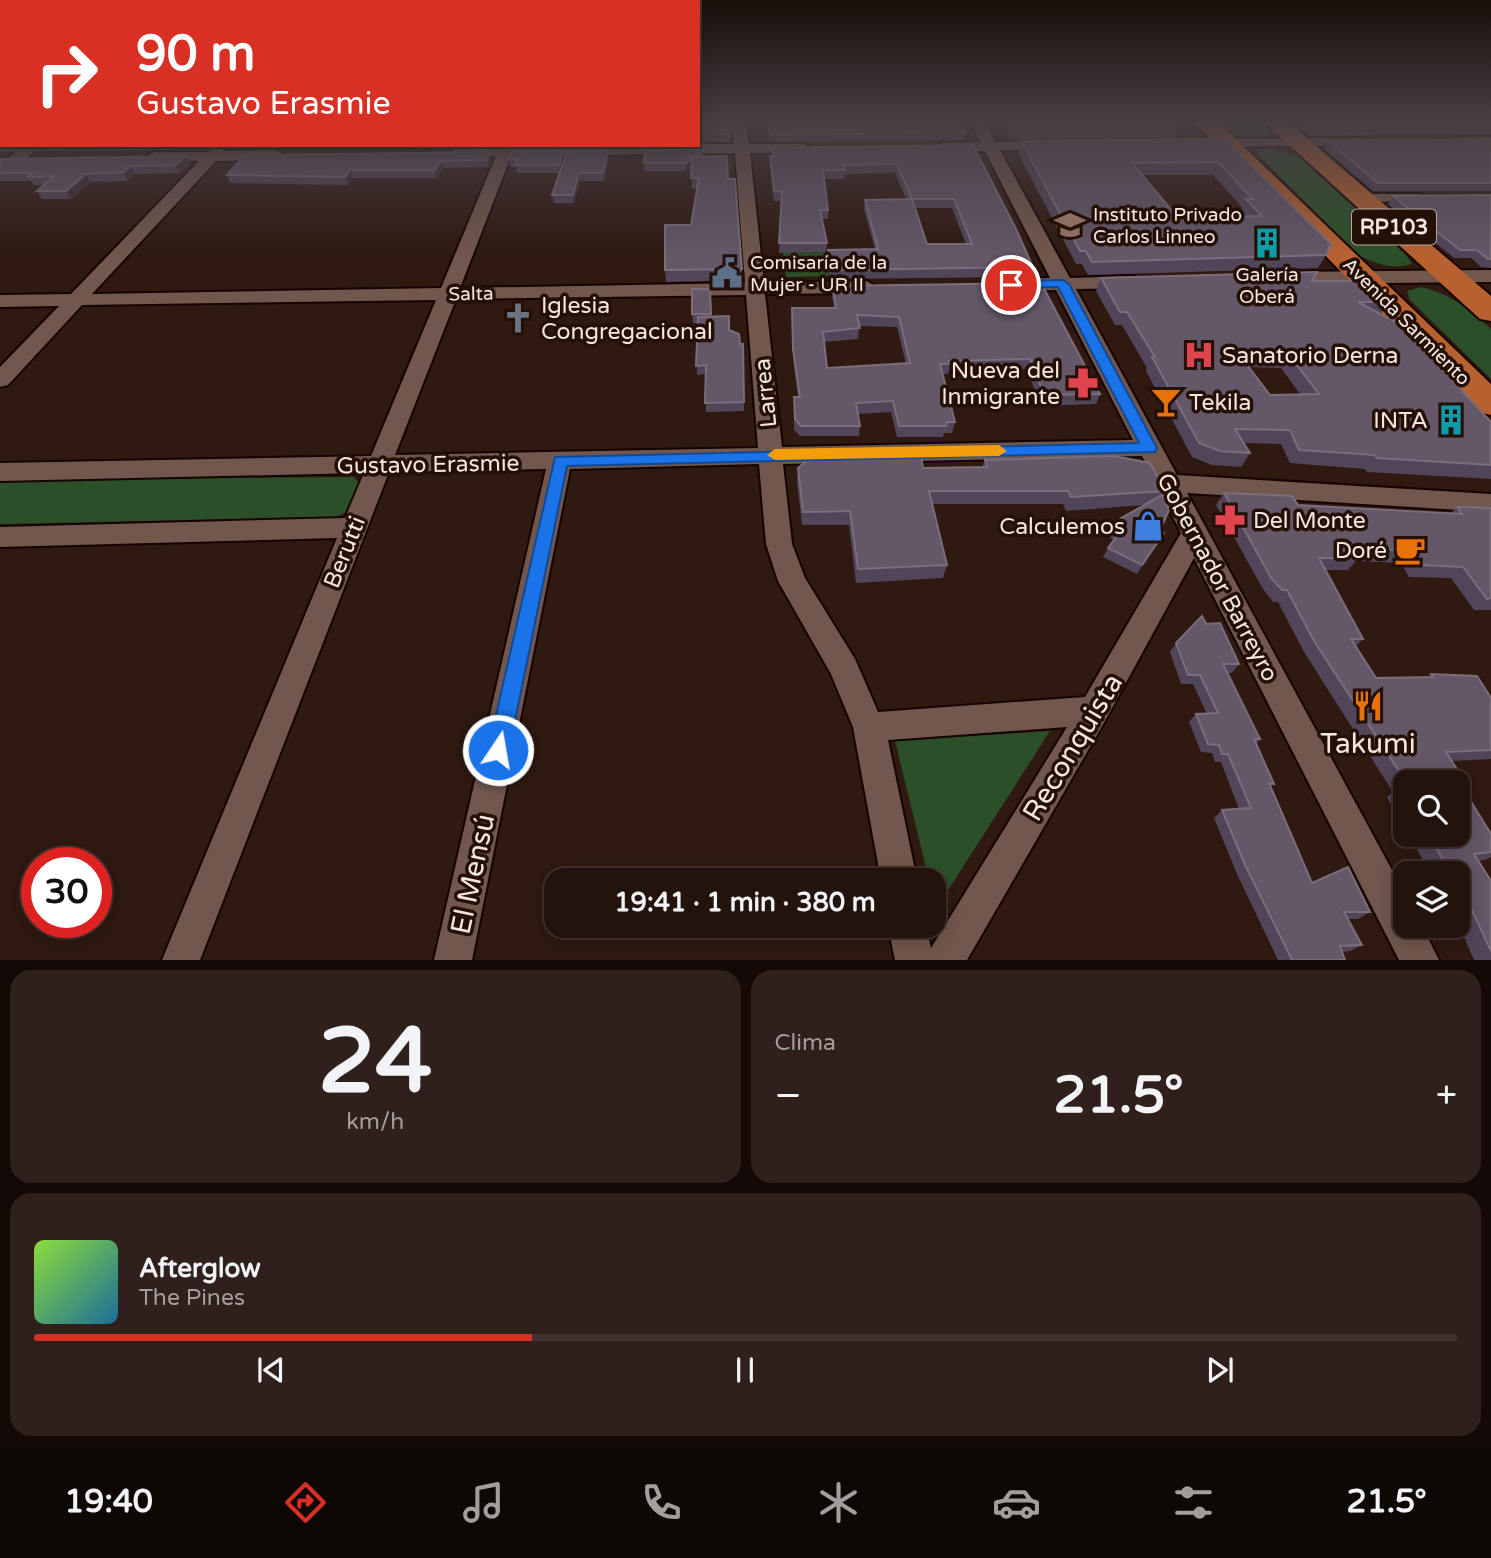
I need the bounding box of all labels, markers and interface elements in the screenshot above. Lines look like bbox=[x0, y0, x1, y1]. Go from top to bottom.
text: 90 m bbox=[136, 25, 255, 84]
icon: right bbox=[21, 28, 112, 119]
text: Gustavo Erasmie bbox=[136, 85, 391, 123]
place label: Instituto Privado Carlos Linneo bbox=[1093, 204, 1242, 248]
school or university icon: Instituto Privado Carlos Linneo bbox=[1053, 208, 1087, 242]
road number: RP103 bbox=[1352, 210, 1436, 244]
building icon: Galería Oberá bbox=[1250, 226, 1284, 260]
place label: Comisaría de la Mujer - UR II bbox=[750, 252, 887, 296]
street label: Avenida Sarmiento bbox=[1338, 254, 1474, 390]
pin bbox=[981, 255, 1041, 315]
public building icon: Comisaría de la Mujer - UR II bbox=[710, 256, 744, 290]
place label: Galería Oberá bbox=[1235, 264, 1299, 308]
icon: arrive bbox=[992, 266, 1030, 304]
street label: Salta bbox=[448, 283, 494, 305]
place label: Iglesia Congregacional bbox=[541, 292, 713, 346]
church icon: Iglesia Congregacional bbox=[501, 301, 535, 335]
hospital icon: Sanatorio Derna bbox=[1182, 338, 1216, 372]
place label: Sanatorio Derna bbox=[1222, 342, 1398, 370]
street label: Larrea bbox=[748, 357, 784, 429]
place label: Nueva del Inmigrante bbox=[941, 357, 1060, 411]
pharmacy icon: Nueva del Inmigrante bbox=[1066, 366, 1100, 400]
bar icon: Tekila bbox=[1149, 385, 1183, 419]
place label: Tekila bbox=[1189, 389, 1251, 417]
building icon: INTA bbox=[1434, 403, 1468, 437]
place label: INTA bbox=[1373, 407, 1428, 435]
street label: Gustavo Erasmie bbox=[336, 449, 520, 481]
street label: Gobernador Barreyro bbox=[1150, 469, 1284, 686]
pharmacy icon: Del Monte bbox=[1213, 503, 1247, 537]
place label: Del Monte bbox=[1253, 507, 1366, 535]
shop icon: Calculemos bbox=[1131, 509, 1165, 543]
street label: Berutti bbox=[318, 512, 372, 592]
place label: Calculemos bbox=[999, 513, 1125, 541]
cafe icon: Doré bbox=[1393, 533, 1427, 567]
place label: Doré bbox=[1335, 537, 1387, 565]
street label: Reconquista bbox=[1016, 668, 1130, 827]
restaurant icon: Takumi bbox=[1351, 689, 1385, 723]
position arrow bbox=[461, 713, 535, 787]
place label: Takumi bbox=[1320, 727, 1416, 761]
map controls bbox=[1393, 770, 1470, 938]
button: search bbox=[1393, 770, 1470, 847]
street label: El Mensú bbox=[444, 811, 502, 937]
speed limit sign: 30 bbox=[21, 847, 112, 938]
button: layers bbox=[1393, 861, 1470, 938]
text: 19:41 · 1 min · 380 m bbox=[614, 887, 876, 918]
text: 24 bbox=[318, 1007, 432, 1117]
text: Clima bbox=[775, 1029, 836, 1057]
text: 21.5° bbox=[1054, 1064, 1184, 1127]
text: − bbox=[775, 1073, 802, 1119]
text: + bbox=[1436, 1073, 1457, 1119]
text: km/h bbox=[346, 1108, 404, 1136]
text: Afterglow bbox=[139, 1253, 261, 1284]
text: The Pines bbox=[139, 1284, 245, 1312]
icon: previous bbox=[252, 1351, 290, 1389]
icon: pause bbox=[726, 1351, 764, 1389]
icon: next bbox=[1201, 1351, 1239, 1389]
icon: directions bbox=[281, 1478, 330, 1527]
icon: music bbox=[459, 1478, 508, 1527]
icon: phone bbox=[637, 1478, 686, 1527]
icon: climate bbox=[814, 1478, 863, 1527]
icon: car bbox=[992, 1478, 1041, 1527]
icon: filters bbox=[1169, 1478, 1218, 1527]
text: 19:40 bbox=[64, 1483, 153, 1521]
text: 21.5° bbox=[1347, 1483, 1427, 1521]

